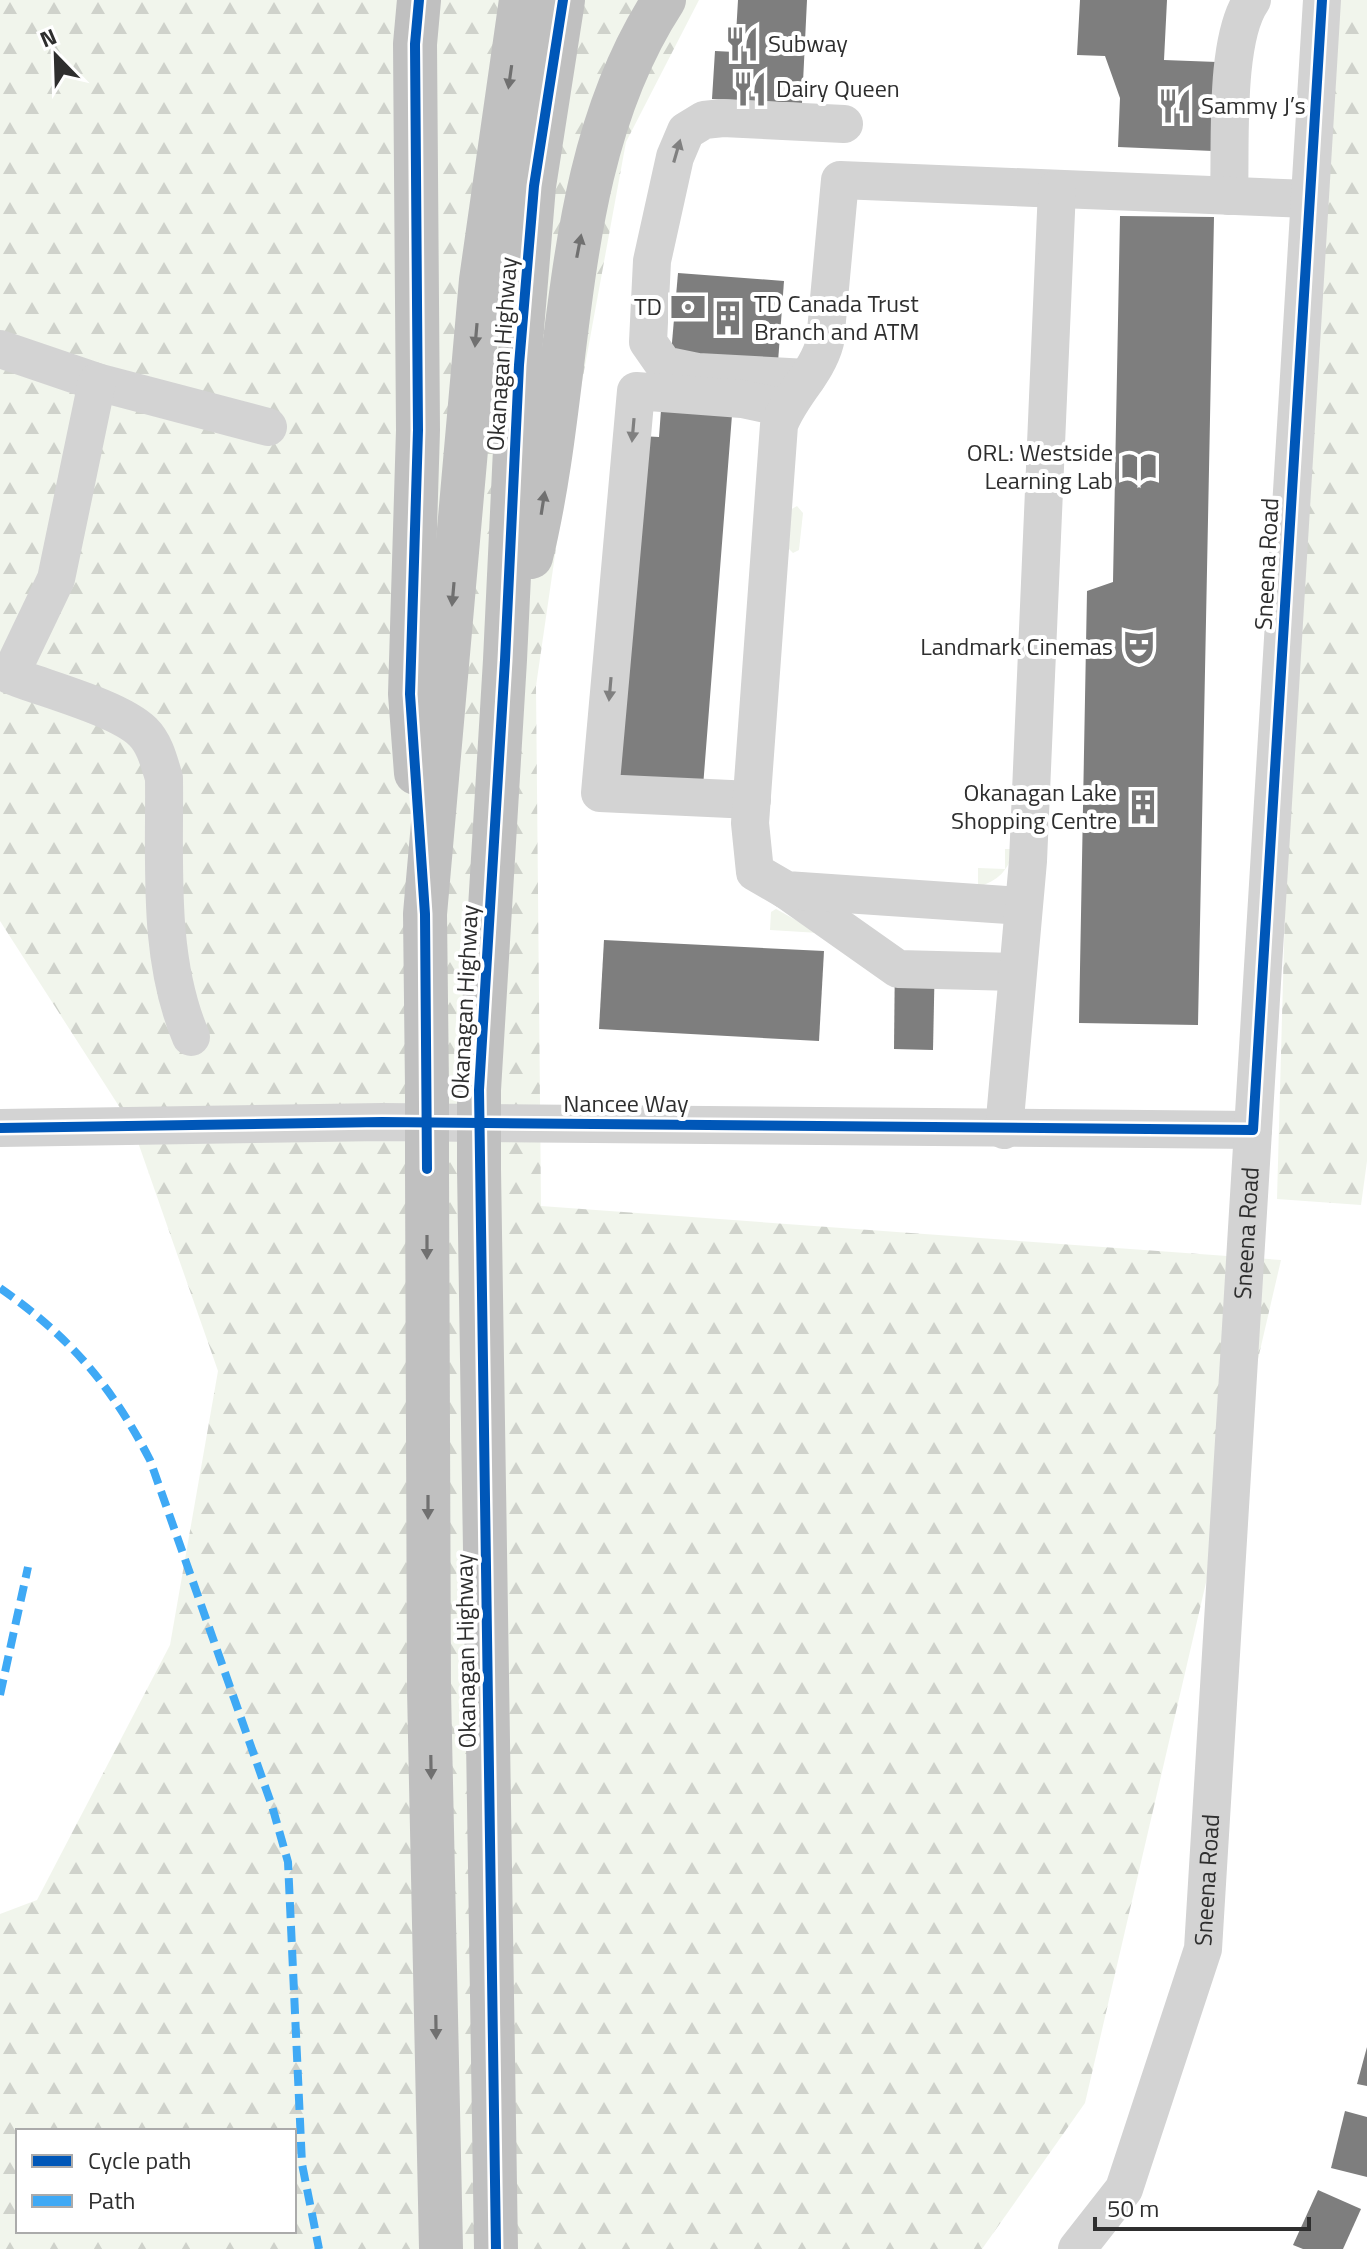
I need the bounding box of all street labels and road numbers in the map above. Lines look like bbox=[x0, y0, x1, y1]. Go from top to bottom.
street label: Okanagan Highway bbox=[476, 255, 526, 452]
street label: Sneena Road bbox=[1245, 497, 1287, 631]
street label: Okanagan Highway bbox=[441, 903, 487, 1100]
street label: Nancee Way bbox=[563, 1085, 689, 1121]
street label: Sneena Road bbox=[1224, 1166, 1268, 1300]
street label: Okanagan Highway bbox=[445, 1553, 485, 1749]
street label: Sneena Road bbox=[1184, 1813, 1228, 1947]

